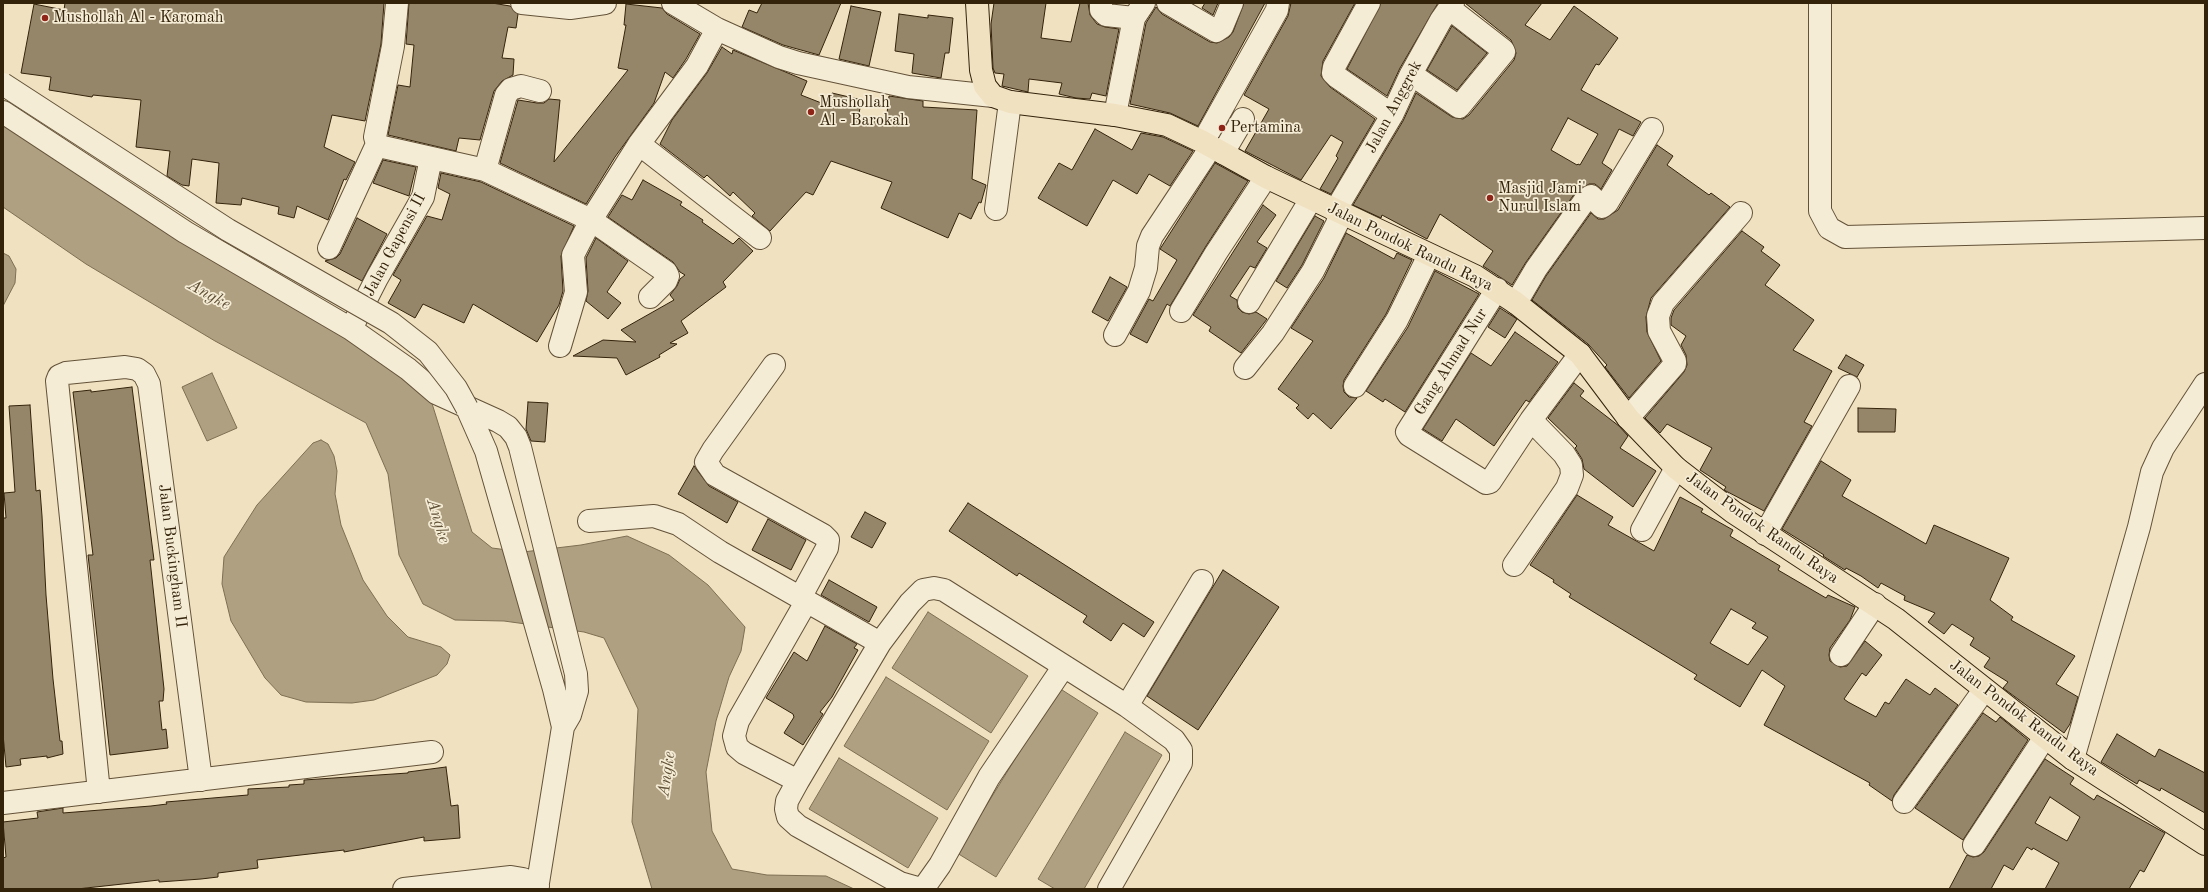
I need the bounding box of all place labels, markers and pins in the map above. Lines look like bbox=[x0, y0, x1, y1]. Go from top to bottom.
place label: Mushollah Al - Karomah bbox=[53, 8, 223, 28]
marker: Mushollah Al - Karomah bbox=[40, 13, 50, 23]
place label: Mushollah Al - Barokah bbox=[819, 93, 909, 131]
marker: Mushollah Al - Barokah bbox=[806, 107, 816, 117]
place label: Pertamina bbox=[1230, 118, 1301, 138]
marker: Pertamina bbox=[1217, 123, 1227, 133]
place label: Masjid Jami' Nurul Islam bbox=[1498, 179, 1586, 217]
marker: Masjid Jami' Nurul Islam bbox=[1485, 193, 1495, 203]

